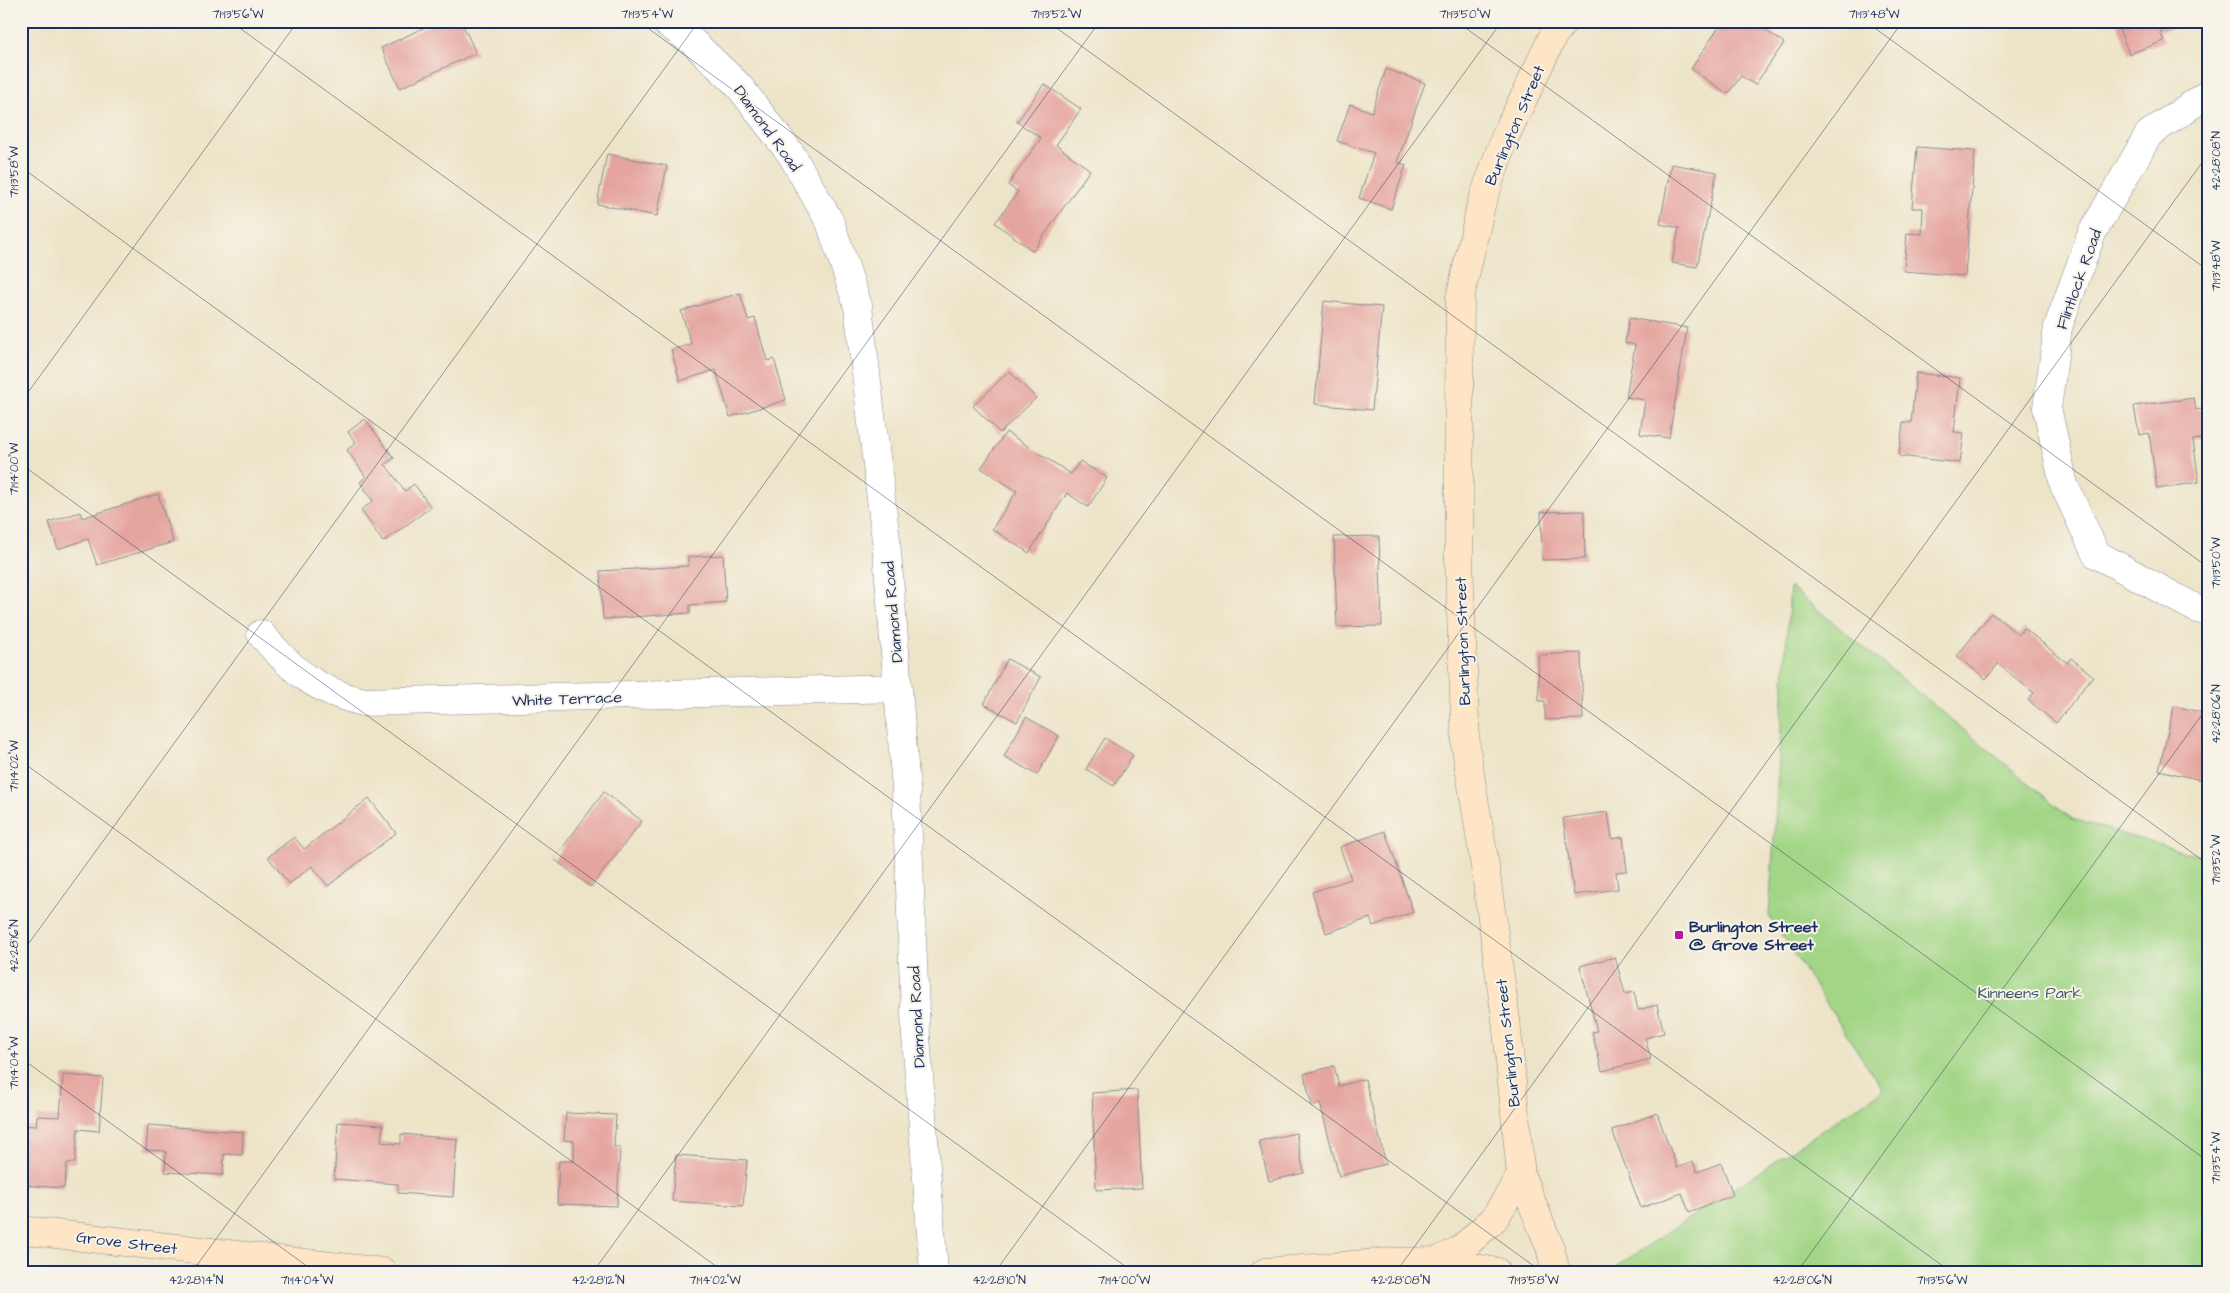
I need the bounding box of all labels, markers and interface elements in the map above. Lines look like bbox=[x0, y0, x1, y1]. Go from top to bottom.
text: 71°13'56"W bbox=[212, 6, 264, 23]
text: 71°13'54"W bbox=[621, 6, 674, 23]
text: 71°13'52"W bbox=[1031, 6, 1082, 23]
text: 71°13'50"W bbox=[1439, 6, 1491, 23]
text: 71°13'48"W bbox=[1848, 6, 1900, 23]
street label: Burlington Street bbox=[1480, 61, 1551, 189]
street label: Diamond Road bbox=[728, 81, 806, 176]
text: 42°28'08"N bbox=[2208, 131, 2225, 191]
text: 71°13'58"W bbox=[6, 146, 23, 198]
street label: Flintlock Road bbox=[2051, 226, 2107, 332]
text: 71°13'48"W bbox=[2208, 240, 2225, 292]
text: 71°14'00"W bbox=[6, 442, 23, 495]
text: 71°13'50"W bbox=[2208, 537, 2225, 589]
street label: Diamond Road bbox=[878, 560, 908, 664]
street label: Burlington Street bbox=[1450, 576, 1477, 706]
text: 42°28'06"N bbox=[2208, 684, 2225, 744]
street label: White Terrace bbox=[512, 686, 623, 712]
text: 71°14'02"W bbox=[6, 739, 23, 792]
text: 71°13'52"W bbox=[2208, 834, 2225, 885]
place label: Burlington Street @ Grove Street bbox=[1689, 916, 1818, 956]
text: 42°28'16"N bbox=[6, 919, 23, 973]
marker: Burlington Street @ Grove Street bbox=[1673, 929, 1685, 941]
street label: Diamond Road bbox=[903, 966, 931, 1068]
street label: Burlington Street bbox=[1490, 977, 1527, 1108]
park label: Kinneens Park bbox=[1978, 982, 2083, 1004]
text: 71°14'04"W bbox=[6, 1036, 23, 1090]
text: 71°13'54"W bbox=[2208, 1131, 2225, 1184]
street label: Grove Street bbox=[75, 1226, 179, 1260]
text: 42°28'14"N bbox=[169, 1272, 224, 1289]
text: 71°14'04"W bbox=[280, 1272, 334, 1289]
text: 42°28'12"N bbox=[571, 1272, 625, 1289]
text: 71°14'02"W bbox=[689, 1272, 742, 1289]
text: 42°28'10"N bbox=[972, 1272, 1026, 1289]
text: 71°14'00"W bbox=[1098, 1272, 1151, 1289]
text: 42°28'08"N bbox=[1370, 1272, 1430, 1289]
text: 71°13'58"W bbox=[1507, 1272, 1559, 1289]
text: 42°28'06"N bbox=[1772, 1272, 1832, 1289]
text: 71°13'56"W bbox=[1916, 1272, 1968, 1289]

